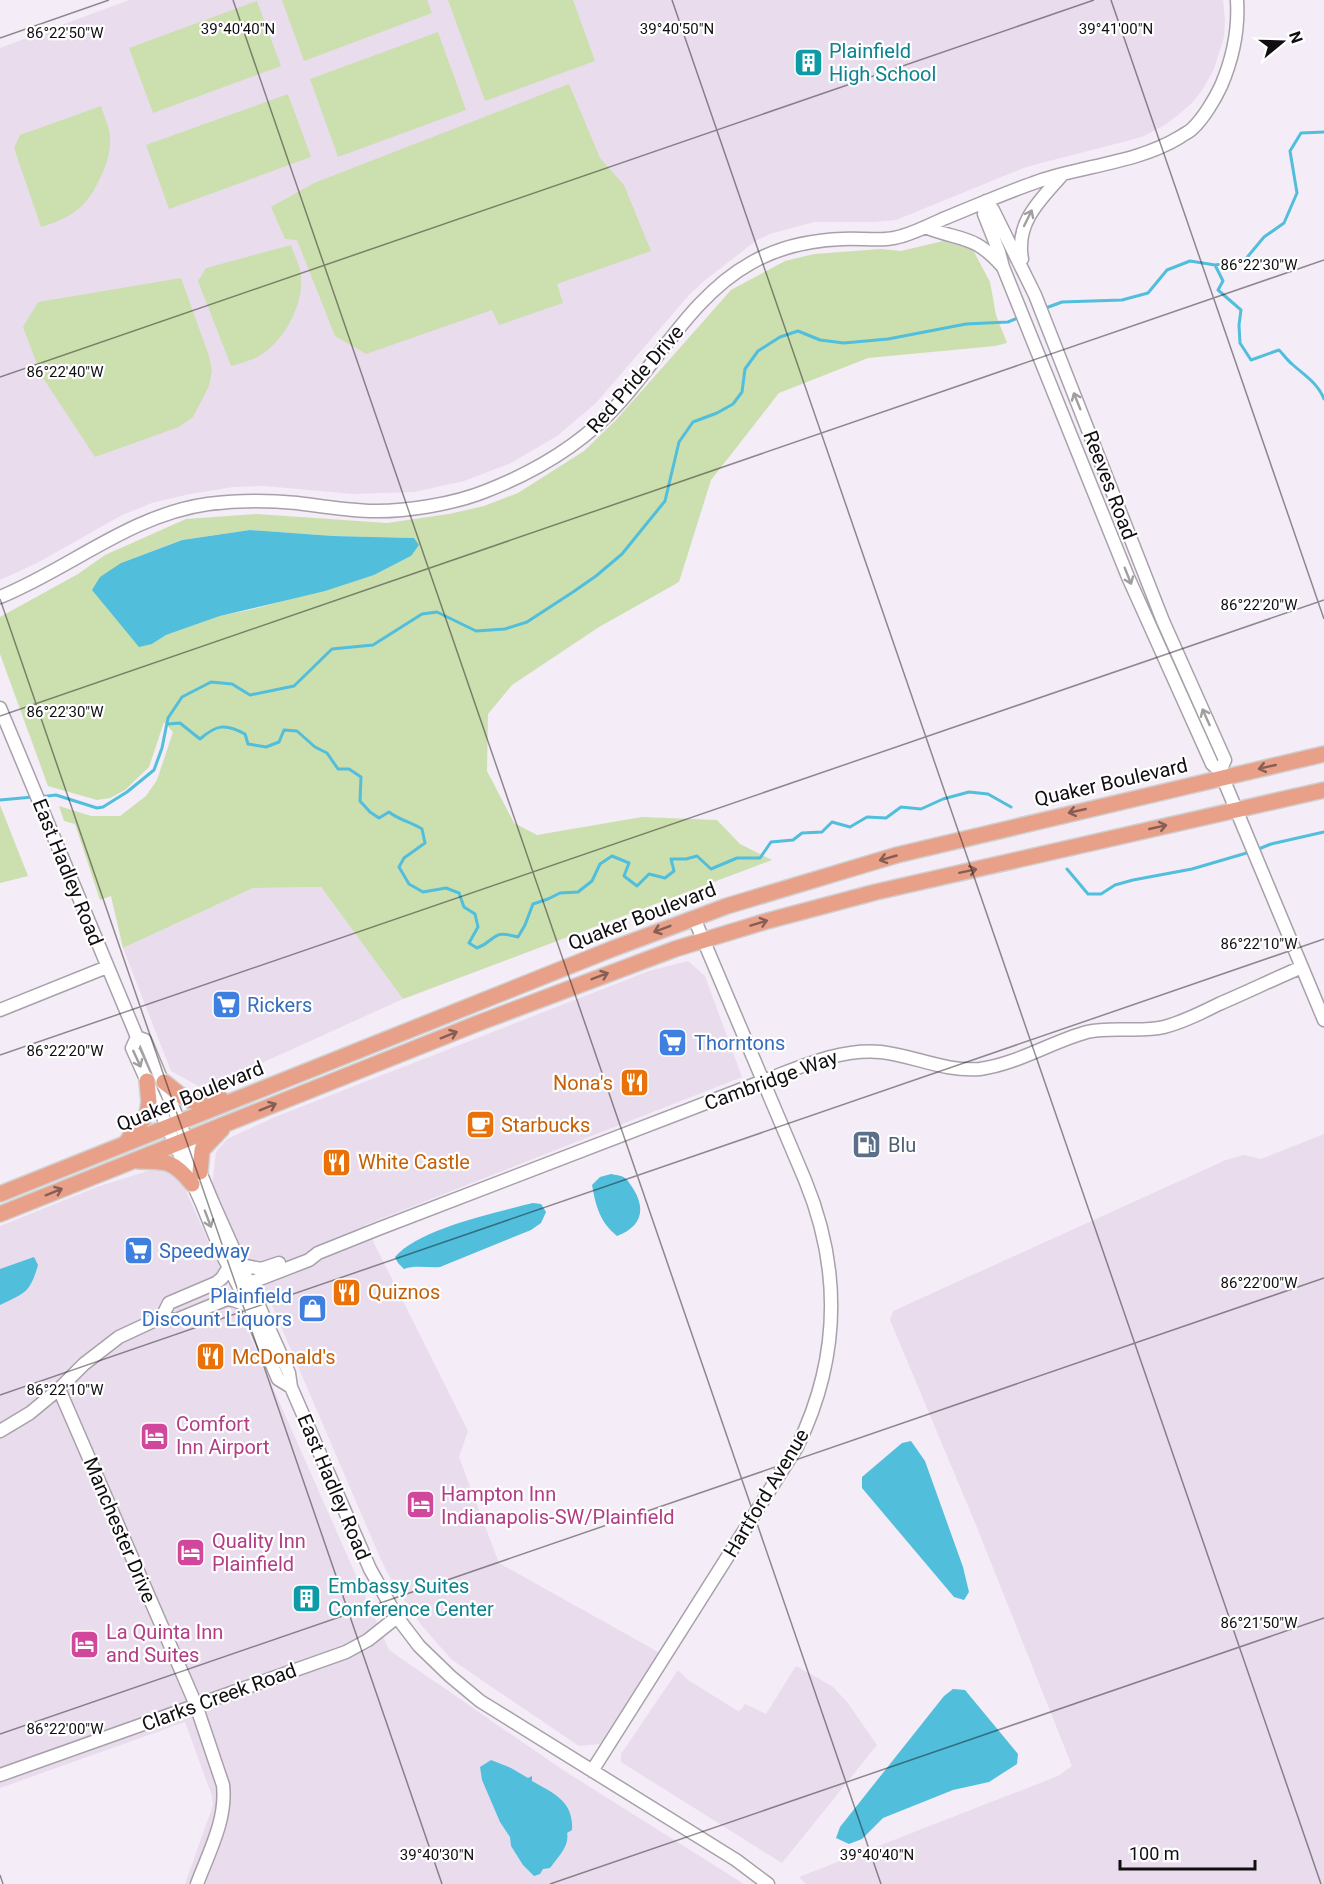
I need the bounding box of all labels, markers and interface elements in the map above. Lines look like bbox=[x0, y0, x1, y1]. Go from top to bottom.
north arrow bbox=[1252, 12, 1312, 72]
text: 39°40'40"N bbox=[201, 20, 275, 38]
text: 39°40'50"N bbox=[640, 20, 714, 38]
text: 39°41'00"N bbox=[1079, 20, 1153, 38]
text: 86°22'50"W bbox=[27, 24, 103, 42]
text: N bbox=[1285, 29, 1307, 46]
place label: Plainfield High School bbox=[829, 39, 936, 86]
building icon: Plainfield High School bbox=[792, 46, 824, 78]
one-way arrow bbox=[1023, 209, 1035, 227]
text: 86°22'30"W bbox=[1221, 256, 1297, 274]
street label: Red Pride Drive bbox=[582, 320, 688, 438]
text: 86°22'40"W bbox=[27, 363, 103, 381]
one-way arrow bbox=[1071, 392, 1082, 410]
street label: Reeves Road bbox=[1078, 427, 1142, 543]
one-way arrow bbox=[1123, 567, 1134, 585]
text: 86°22'20"W bbox=[1221, 596, 1297, 614]
text: 86°22'30"W bbox=[27, 703, 103, 721]
one-way arrow bbox=[1200, 709, 1211, 727]
street label: Quaker Boulevard bbox=[1032, 753, 1190, 811]
one-way arrow bbox=[1258, 761, 1277, 773]
street label: East Hadley Road bbox=[28, 795, 108, 949]
one-way arrow bbox=[1068, 806, 1087, 818]
one-way arrow bbox=[1149, 821, 1168, 833]
one-way arrow bbox=[879, 852, 898, 864]
one-way arrow bbox=[958, 865, 978, 876]
street label: Quaker Boulevard bbox=[565, 877, 719, 955]
one-way arrow bbox=[749, 917, 768, 928]
one-way arrow bbox=[653, 925, 672, 936]
text: 86°22'10"W bbox=[1221, 935, 1297, 953]
one-way arrow bbox=[590, 970, 609, 981]
supermarket icon: Rickers bbox=[210, 989, 242, 1021]
place label: Rickers bbox=[247, 993, 312, 1017]
supermarket icon: Thorntons bbox=[657, 1027, 689, 1059]
one-way arrow bbox=[439, 1029, 457, 1040]
place label: Thorntons bbox=[694, 1031, 785, 1055]
text: 86°22'20"W bbox=[27, 1042, 103, 1060]
street label: Cambridge Way bbox=[701, 1045, 841, 1115]
one-way arrow bbox=[131, 1049, 143, 1067]
street label: Quaker Boulevard bbox=[113, 1056, 267, 1136]
restaurant icon: Nona's bbox=[618, 1067, 650, 1099]
place label: Nona's bbox=[553, 1071, 613, 1095]
one-way arrow bbox=[258, 1101, 276, 1112]
cafe icon: Starbucks bbox=[464, 1109, 496, 1141]
place label: Starbucks bbox=[501, 1113, 590, 1137]
fuel station icon: Blu bbox=[851, 1129, 883, 1161]
place label: Blu bbox=[888, 1133, 916, 1157]
restaurant icon: White Castle bbox=[321, 1146, 353, 1178]
place label: White Castle bbox=[358, 1150, 470, 1174]
one-way arrow bbox=[45, 1186, 63, 1197]
one-way arrow bbox=[203, 1209, 214, 1228]
supermarket icon: Speedway bbox=[122, 1235, 154, 1267]
place label: Speedway bbox=[159, 1239, 250, 1263]
text: 86°22'00"W bbox=[1221, 1274, 1297, 1292]
restaurant icon: Quiznos bbox=[331, 1276, 363, 1308]
place label: Quiznos bbox=[368, 1280, 440, 1304]
place label: Plainfield Discount Liquors bbox=[142, 1284, 292, 1331]
shop icon: Plainfield Discount Liquors bbox=[297, 1292, 329, 1324]
restaurant icon: McDonald's bbox=[195, 1341, 227, 1373]
place label: McDonald's bbox=[232, 1345, 336, 1369]
text: 86°22'10"W bbox=[27, 1381, 103, 1399]
street label: East Hadley Road bbox=[292, 1410, 376, 1564]
place label: Comfort Inn Airport bbox=[176, 1412, 270, 1459]
hotel icon: Comfort Inn Airport bbox=[139, 1420, 171, 1452]
street label: Hartford Avenue bbox=[718, 1424, 814, 1562]
street label: Manchester Drive bbox=[79, 1454, 161, 1606]
place label: Hampton Inn Indianapolis-SW/Plainfield bbox=[441, 1482, 675, 1529]
hotel icon: Hampton Inn Indianapolis-SW/Plainfield bbox=[404, 1489, 436, 1521]
place label: Quality Inn Plainfield bbox=[212, 1529, 306, 1576]
hotel icon: Quality Inn Plainfield bbox=[175, 1537, 207, 1569]
place label: Embassy Suites Conference Center bbox=[328, 1574, 494, 1621]
building icon: Embassy Suites Conference Center bbox=[291, 1582, 323, 1614]
text: 86°21'50"W bbox=[1221, 1614, 1297, 1632]
place label: La Quinta Inn and Suites bbox=[106, 1620, 223, 1667]
hotel icon: La Quinta Inn and Suites bbox=[69, 1628, 101, 1660]
street label: Clarks Creek Road bbox=[138, 1658, 300, 1736]
text: 86°22'00"W bbox=[27, 1720, 103, 1738]
scale bar bbox=[1120, 1833, 1255, 1871]
text: 100 m bbox=[1129, 1843, 1180, 1864]
text: 39°40'30"N bbox=[400, 1846, 474, 1864]
text: 39°40'40"N bbox=[840, 1846, 914, 1864]

